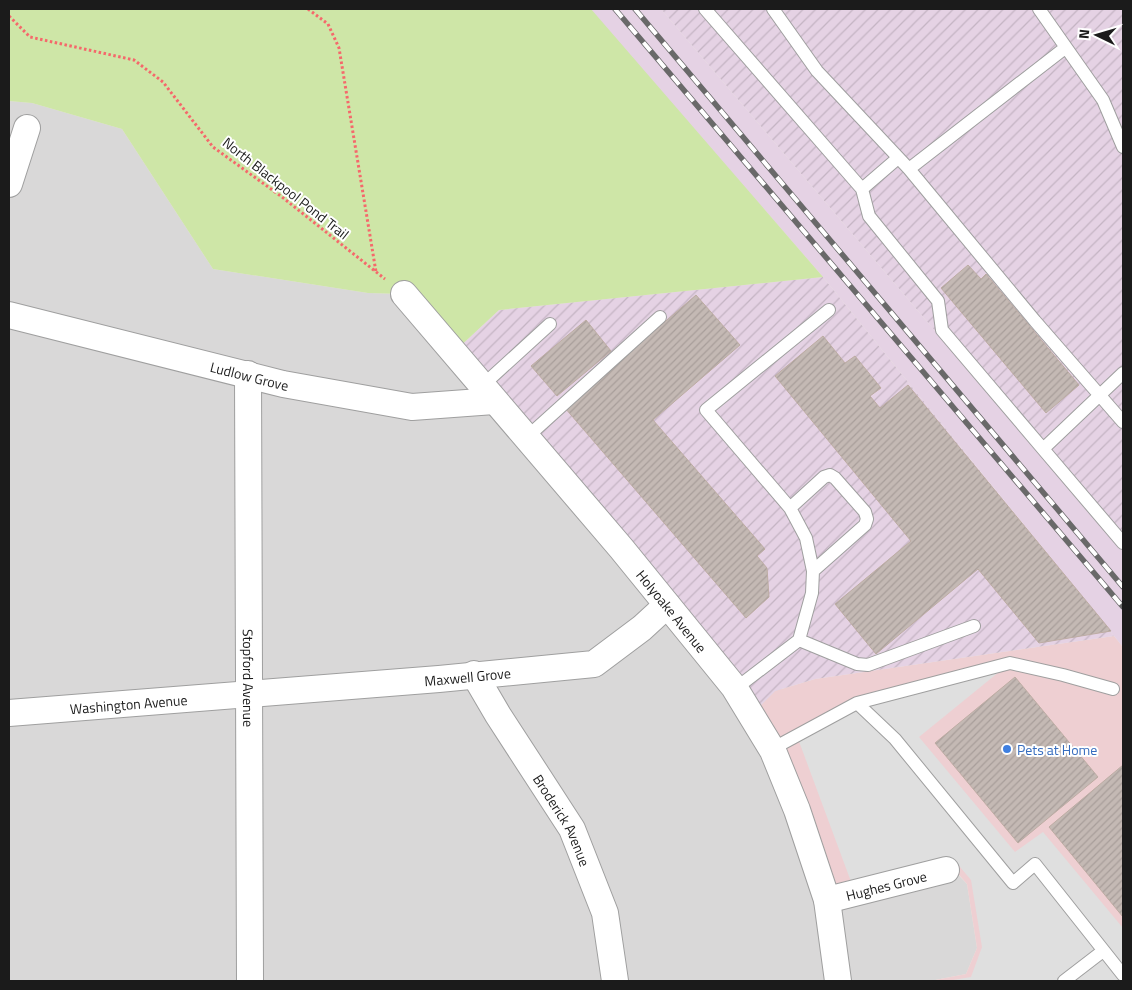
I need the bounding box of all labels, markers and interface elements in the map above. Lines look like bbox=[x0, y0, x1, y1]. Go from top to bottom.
north arrow bbox=[1072, 10, 1122, 60]
text: N bbox=[1073, 28, 1094, 40]
street label: North Blackpool Pond Trail bbox=[218, 132, 354, 244]
street label: Ludlow Grove bbox=[208, 356, 290, 395]
street label: Holyoake Avenue bbox=[632, 565, 712, 657]
street label: Stopford Avenue bbox=[238, 629, 260, 727]
street label: Maxwell Grove bbox=[424, 662, 512, 691]
street label: Washington Avenue bbox=[69, 688, 188, 719]
place label: Pets at Home bbox=[1017, 739, 1097, 760]
marker: Pets at Home bbox=[1001, 743, 1013, 755]
street label: Broderick Avenue bbox=[528, 770, 596, 869]
street label: Hughes Grove bbox=[844, 865, 929, 905]

